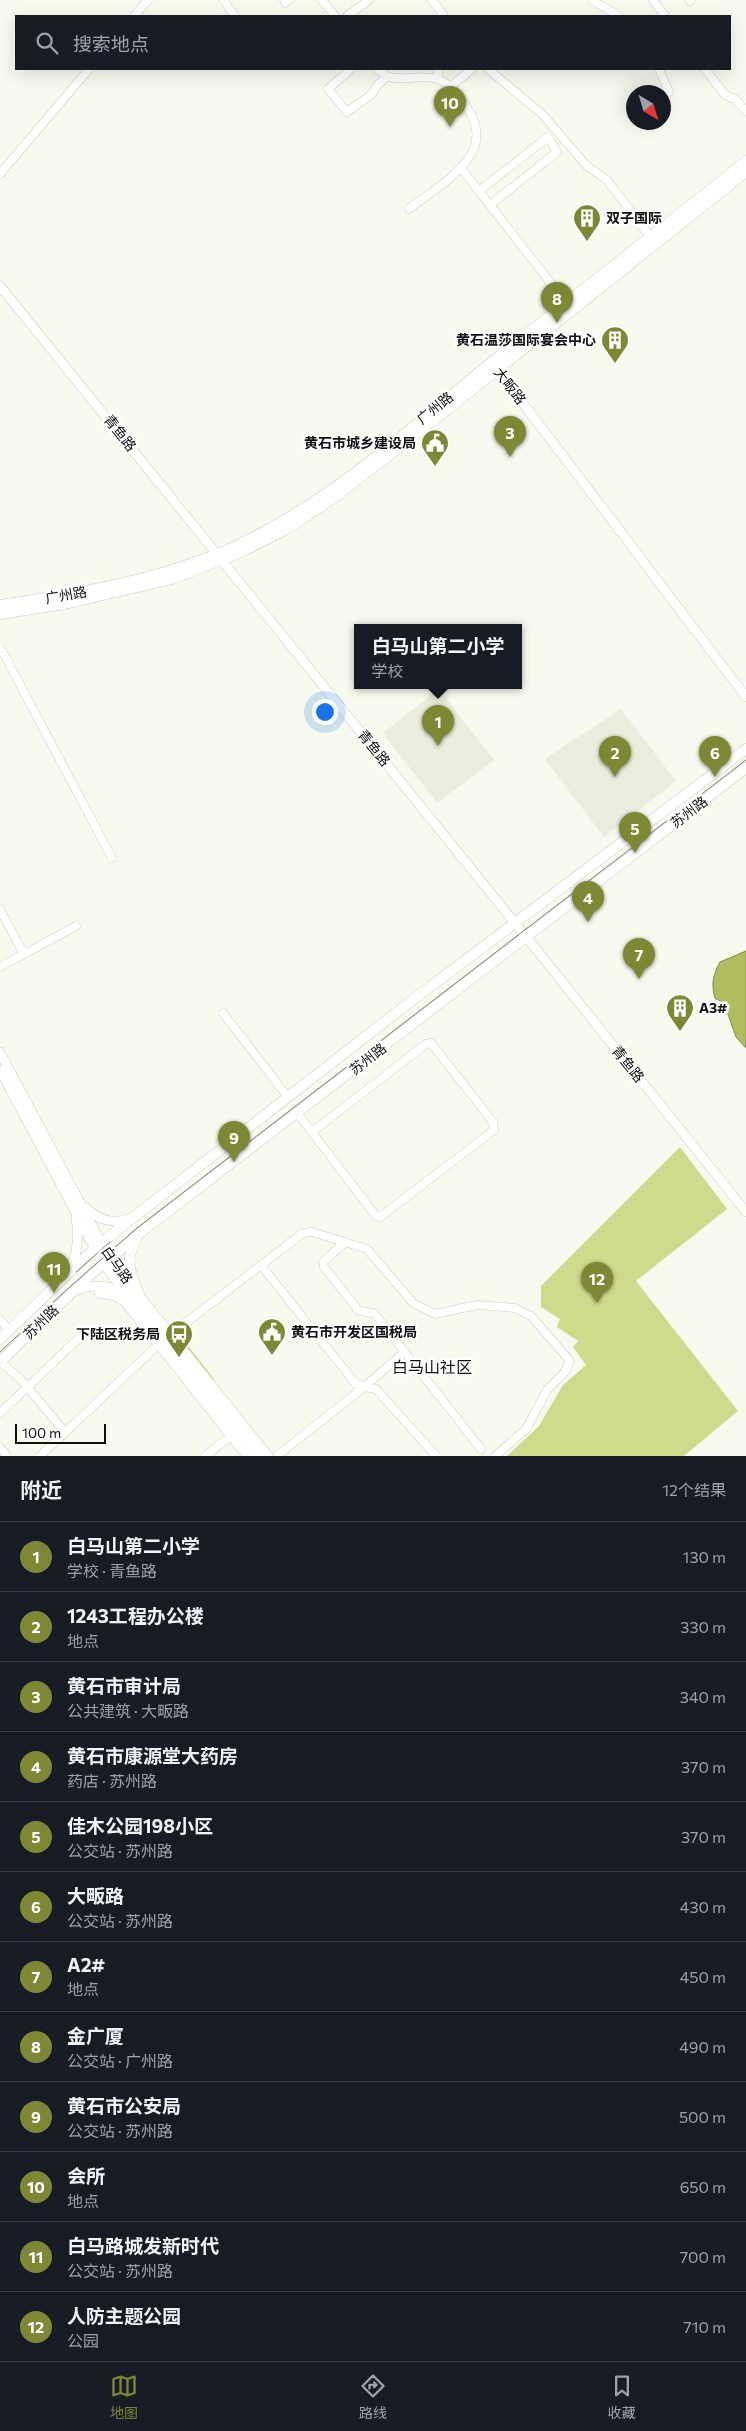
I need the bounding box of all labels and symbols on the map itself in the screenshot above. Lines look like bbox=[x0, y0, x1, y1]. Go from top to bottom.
north arrow bbox=[626, 85, 671, 130]
pin: 10 bbox=[434, 86, 466, 127]
building icon: 双子国际 bbox=[572, 203, 602, 242]
place label: 双子国际 bbox=[606, 209, 662, 226]
pin: 8 bbox=[541, 282, 573, 323]
building icon: 黄石温莎国际宴会中心 bbox=[600, 325, 630, 364]
place label: 黄石温莎国际宴会中心 bbox=[456, 331, 596, 348]
street label: 大畈路 bbox=[491, 364, 530, 408]
street label: 广州路 bbox=[413, 388, 456, 427]
street label: 青鱼路 bbox=[101, 411, 140, 454]
pin: 3 bbox=[494, 416, 526, 457]
public building icon: 黄石市城乡建设局 bbox=[420, 428, 450, 467]
place label: 黄石市城乡建设局 bbox=[304, 434, 416, 451]
street label: 广州路 bbox=[44, 582, 88, 607]
your location bbox=[312, 699, 338, 725]
pin: 1 bbox=[422, 705, 454, 746]
street label: 青鱼路 bbox=[355, 726, 394, 769]
pin: 2 bbox=[599, 736, 631, 777]
pin: 6 bbox=[699, 736, 731, 777]
street label: 苏州路 bbox=[667, 792, 711, 831]
pin: 5 bbox=[619, 812, 651, 853]
pin: 4 bbox=[572, 881, 604, 922]
pin: 7 bbox=[623, 938, 655, 979]
building icon: A3# bbox=[665, 993, 695, 1032]
place label: A3# bbox=[699, 999, 727, 1016]
street label: 苏州路 bbox=[346, 1039, 389, 1078]
street label: 青鱼路 bbox=[609, 1042, 648, 1085]
pin: 9 bbox=[218, 1121, 250, 1162]
street label: 白马路 bbox=[98, 1243, 136, 1287]
pin: 11 bbox=[38, 1252, 70, 1293]
pin: 12 bbox=[581, 1262, 613, 1303]
street label: 苏州路 bbox=[20, 1301, 62, 1342]
public building icon: 黄石市开发区国税局 bbox=[257, 1317, 287, 1356]
bus stop icon: 下陆区税务局 bbox=[164, 1319, 194, 1358]
place label: 黄石市开发区国税局 bbox=[291, 1323, 417, 1340]
place label: 下陆区税务局 bbox=[76, 1325, 160, 1342]
district label: 白马山社区 bbox=[392, 1357, 472, 1376]
scale bar bbox=[15, 1421, 106, 1444]

